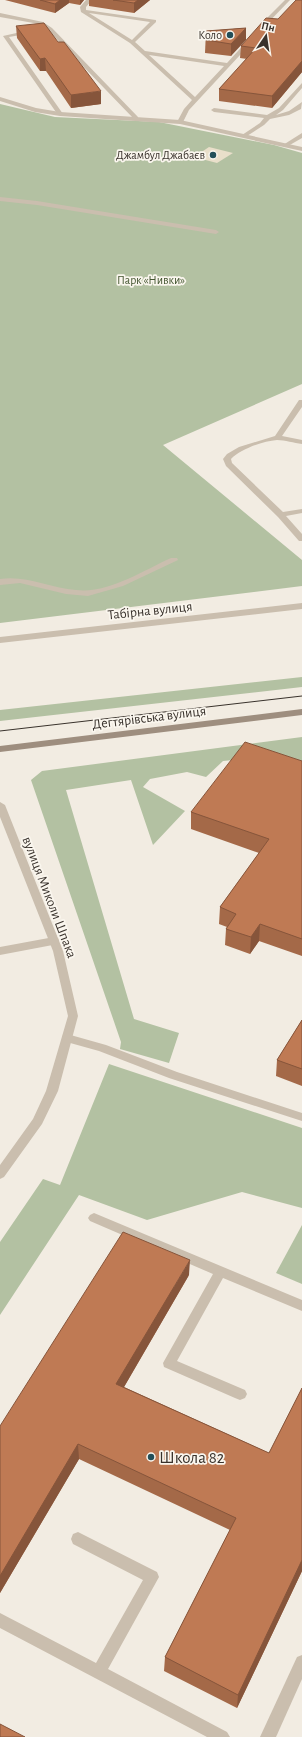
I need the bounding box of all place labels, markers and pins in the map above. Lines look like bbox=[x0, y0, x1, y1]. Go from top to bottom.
place label: Коло bbox=[198, 29, 222, 41]
marker: Коло bbox=[225, 30, 235, 40]
place label: Джамбул Джабаєв bbox=[116, 149, 205, 162]
marker: Джамбул Джабаєв bbox=[208, 150, 218, 160]
place label: Школа 82 bbox=[159, 1449, 225, 1466]
marker: Школа 82 bbox=[146, 1452, 156, 1462]

